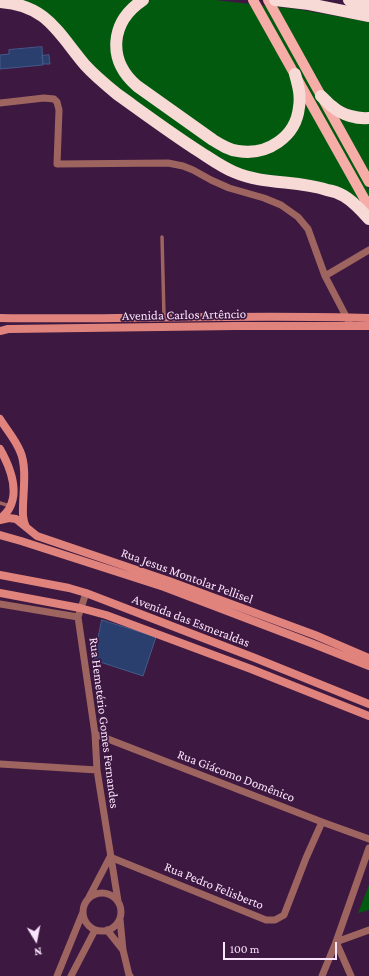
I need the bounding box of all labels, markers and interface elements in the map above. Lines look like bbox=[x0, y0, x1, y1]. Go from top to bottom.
street label: Avenida Carlos Artêncio bbox=[122, 306, 246, 324]
street label: Rua Jesus Montolar Pellisel bbox=[119, 545, 255, 607]
street label: Avenida das Esmeraldas bbox=[130, 591, 252, 651]
street label: Rua Hemetério Gomes Fernandes bbox=[86, 637, 122, 809]
street label: Rua Giácomo Domênico bbox=[175, 746, 297, 806]
street label: Rua Pedro Felisberto bbox=[162, 859, 266, 913]
north arrow bbox=[16, 920, 56, 960]
scale bar bbox=[225, 934, 339, 960]
text: 100 m bbox=[230, 942, 259, 956]
text: N bbox=[33, 945, 43, 958]

